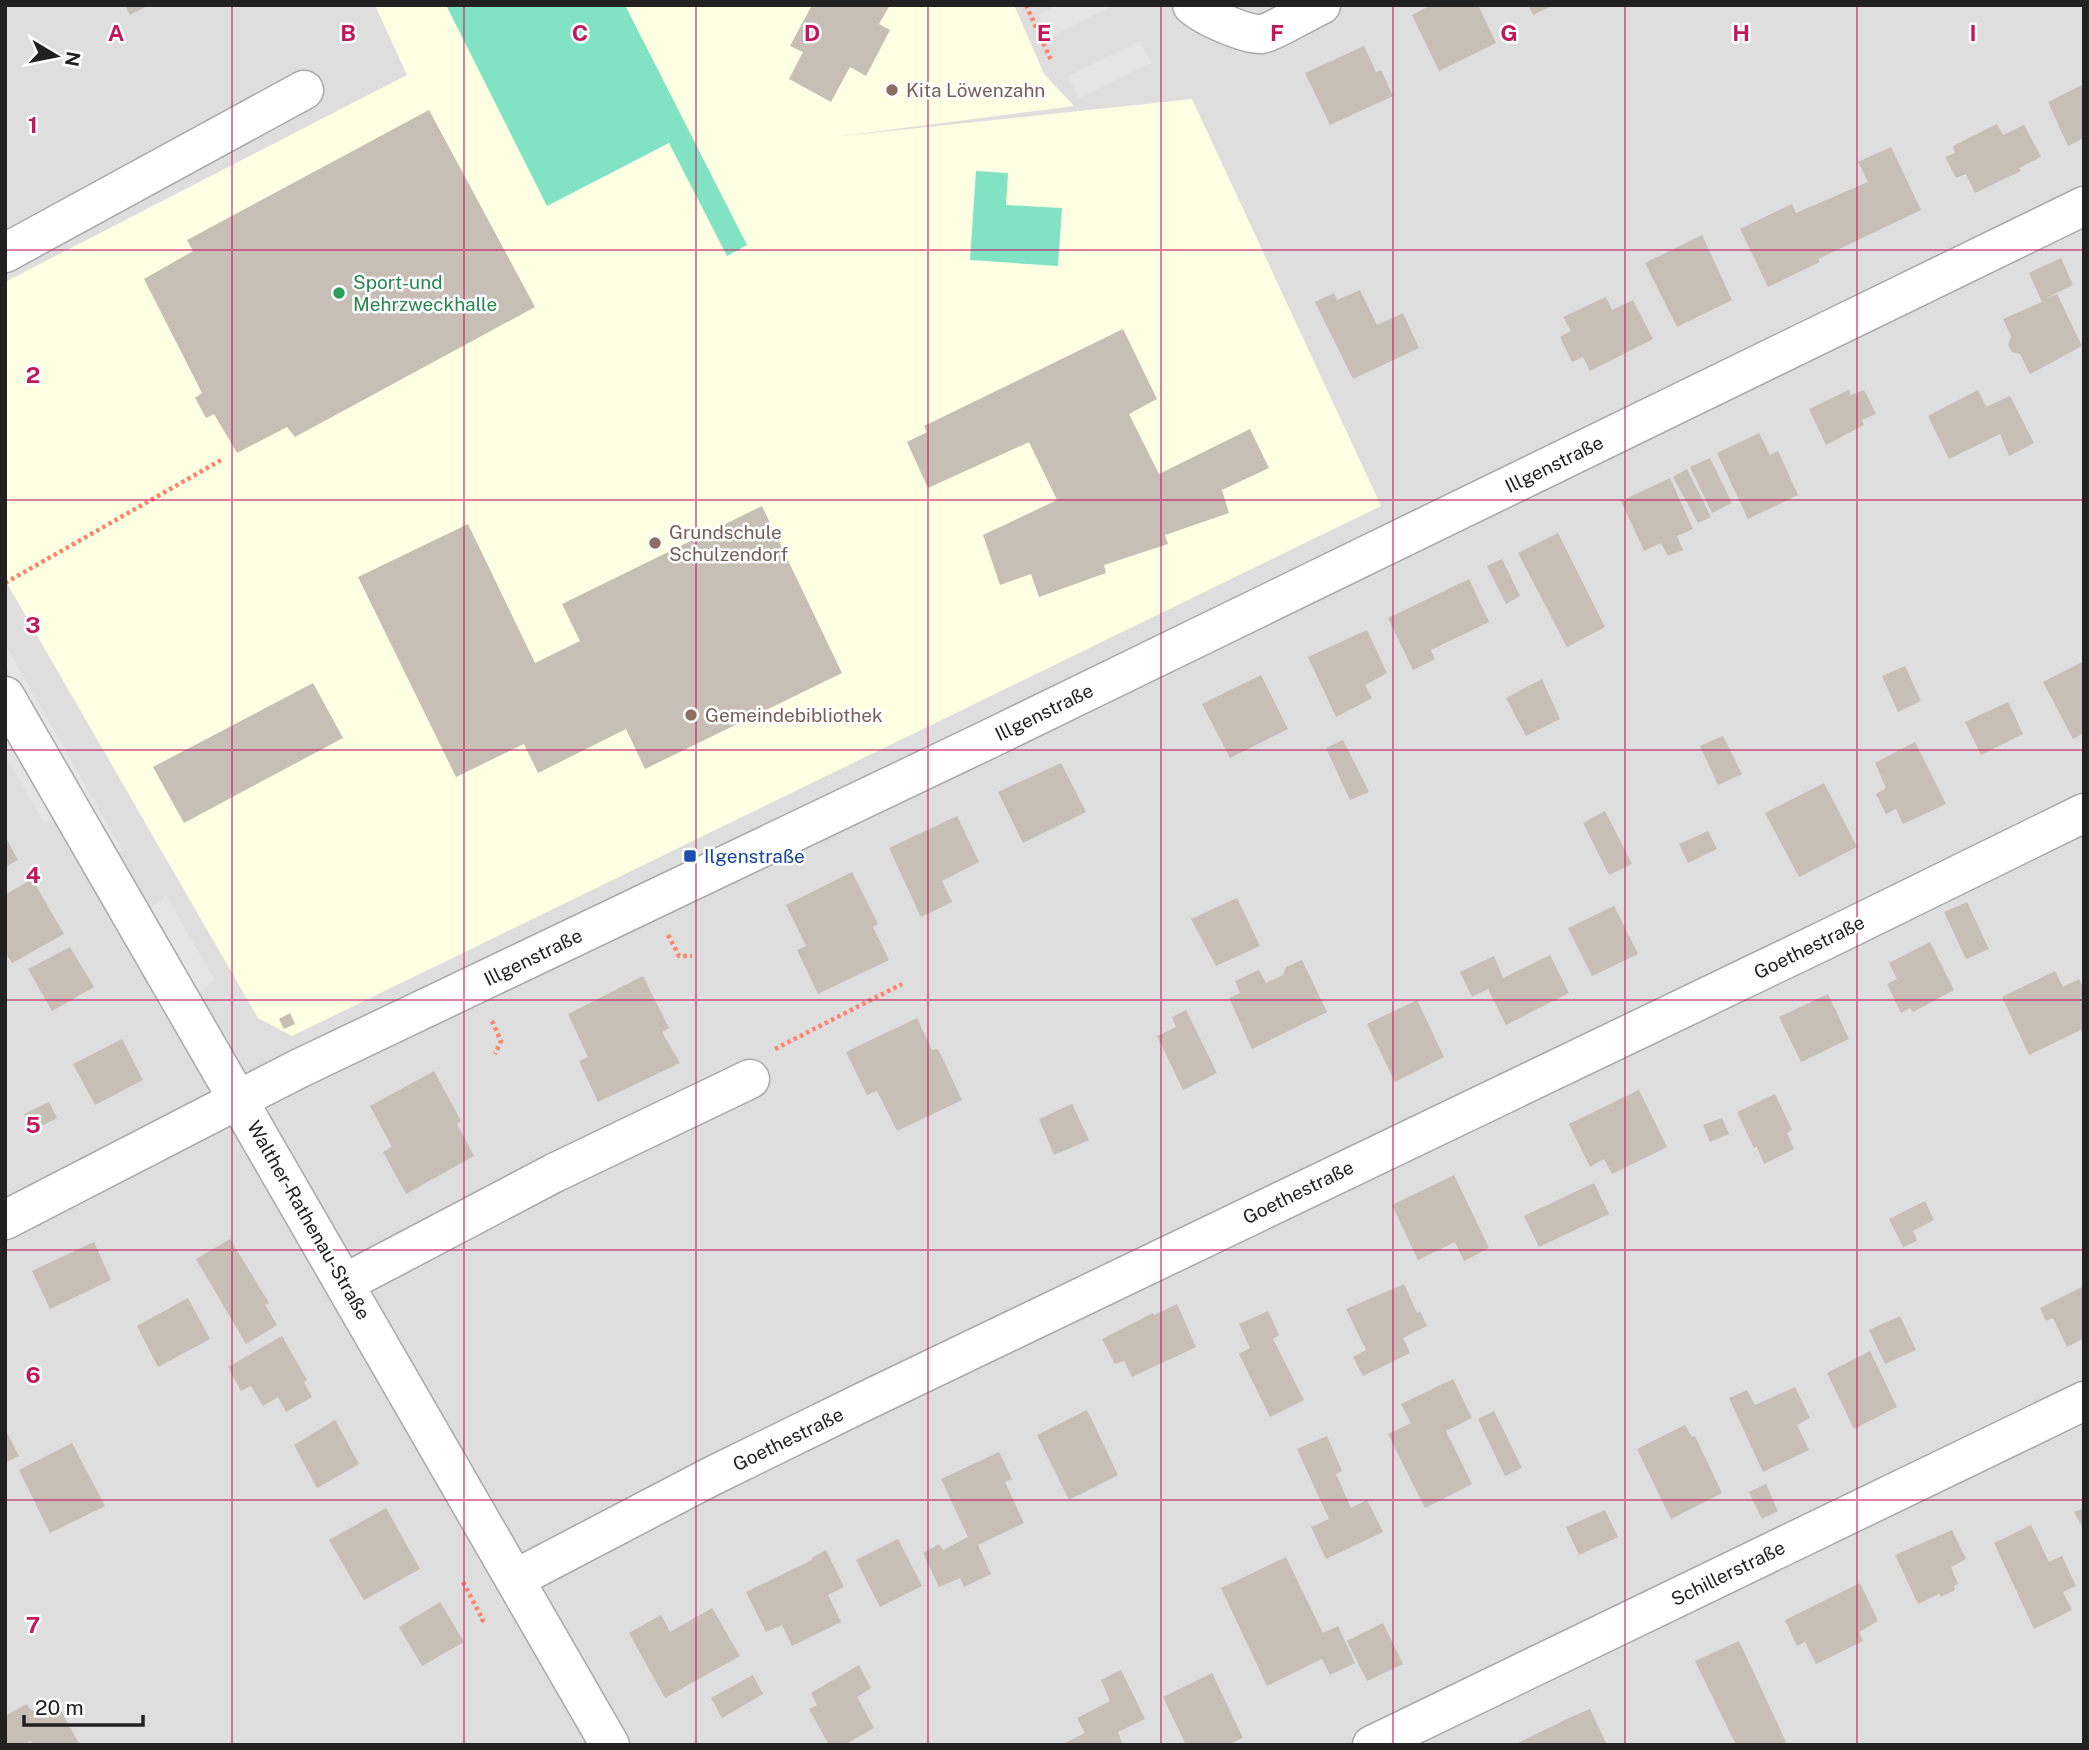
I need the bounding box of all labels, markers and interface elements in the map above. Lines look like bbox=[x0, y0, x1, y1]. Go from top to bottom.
text: A bbox=[108, 19, 125, 46]
text: B bbox=[340, 19, 356, 46]
text: C bbox=[572, 19, 588, 46]
text: D bbox=[804, 19, 820, 46]
text: E bbox=[1037, 19, 1051, 46]
text: F bbox=[1270, 19, 1284, 46]
text: G bbox=[1500, 19, 1518, 46]
text: H bbox=[1732, 19, 1750, 46]
text: I bbox=[1969, 19, 1977, 46]
north arrow bbox=[21, 21, 91, 91]
text: N bbox=[61, 50, 85, 68]
place label: Kita Löwenzahn bbox=[906, 79, 1045, 101]
marker: Kita Löwenzahn bbox=[884, 82, 900, 98]
text: 1 bbox=[28, 111, 38, 138]
place label: Sport-und Mehrzweckhalle bbox=[353, 271, 497, 315]
marker: Sport-und Mehrzweckhalle bbox=[331, 285, 347, 301]
text: 2 bbox=[26, 361, 40, 388]
street label: Illgenstraße bbox=[1501, 431, 1607, 497]
place label: Grundschule Schulzendorf bbox=[669, 521, 788, 565]
marker: Grundschule Schulzendorf bbox=[647, 535, 663, 551]
text: 3 bbox=[25, 611, 41, 638]
street label: Illgenstraße bbox=[991, 679, 1097, 745]
place label: Gemeindebibliothek bbox=[705, 704, 883, 726]
marker: Gemeindebibliothek bbox=[683, 707, 699, 723]
place label: Ilgenstraße bbox=[704, 845, 805, 867]
marker: Ilgenstraße bbox=[682, 848, 698, 864]
text: 4 bbox=[25, 861, 41, 888]
street label: Goethestraße bbox=[1750, 911, 1868, 983]
street label: Illgenstraße bbox=[480, 924, 586, 990]
text: 5 bbox=[25, 1111, 41, 1138]
street label: Walther-Rathenau-Straße bbox=[243, 1117, 375, 1323]
street label: Goethestraße bbox=[1239, 1156, 1357, 1228]
text: 6 bbox=[25, 1361, 41, 1388]
street label: Goethestraße bbox=[729, 1403, 847, 1475]
street label: Schillerstraße bbox=[1667, 1536, 1789, 1610]
text: 7 bbox=[26, 1611, 40, 1638]
scale bar bbox=[24, 1684, 144, 1728]
text: 20 m bbox=[35, 1695, 84, 1720]

